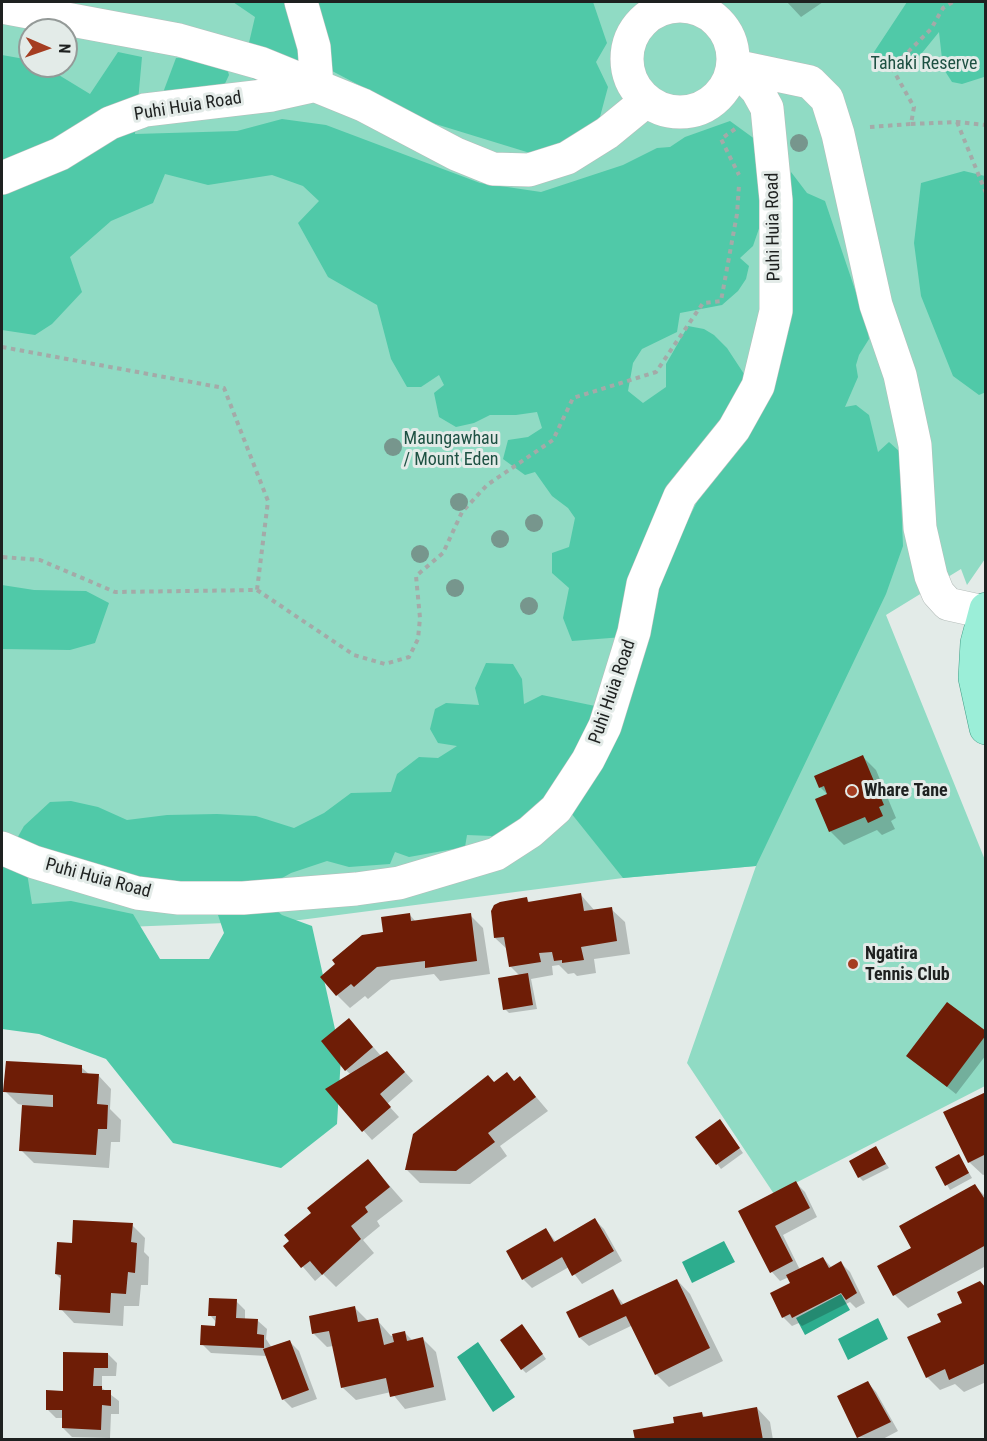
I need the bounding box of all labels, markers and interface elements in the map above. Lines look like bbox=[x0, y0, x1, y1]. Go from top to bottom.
north arrow bbox=[18, 18, 78, 78]
text: N bbox=[55, 43, 74, 54]
park label: Tahaki Reserve bbox=[871, 53, 977, 75]
street label: Puhi Huia Road bbox=[133, 88, 243, 126]
street label: Puhi Huia Road bbox=[762, 173, 786, 281]
park label: Maungawhau / Mount Eden bbox=[403, 428, 499, 470]
street label: Puhi Huia Road bbox=[585, 637, 641, 747]
place label: Whare Tane bbox=[864, 780, 948, 802]
marker: Whare Tane bbox=[845, 784, 859, 798]
street label: Puhi Huia Road bbox=[43, 855, 153, 903]
place label: Ngatira Tennis Club bbox=[865, 943, 950, 986]
marker: Ngatira Tennis Club bbox=[846, 957, 860, 971]

